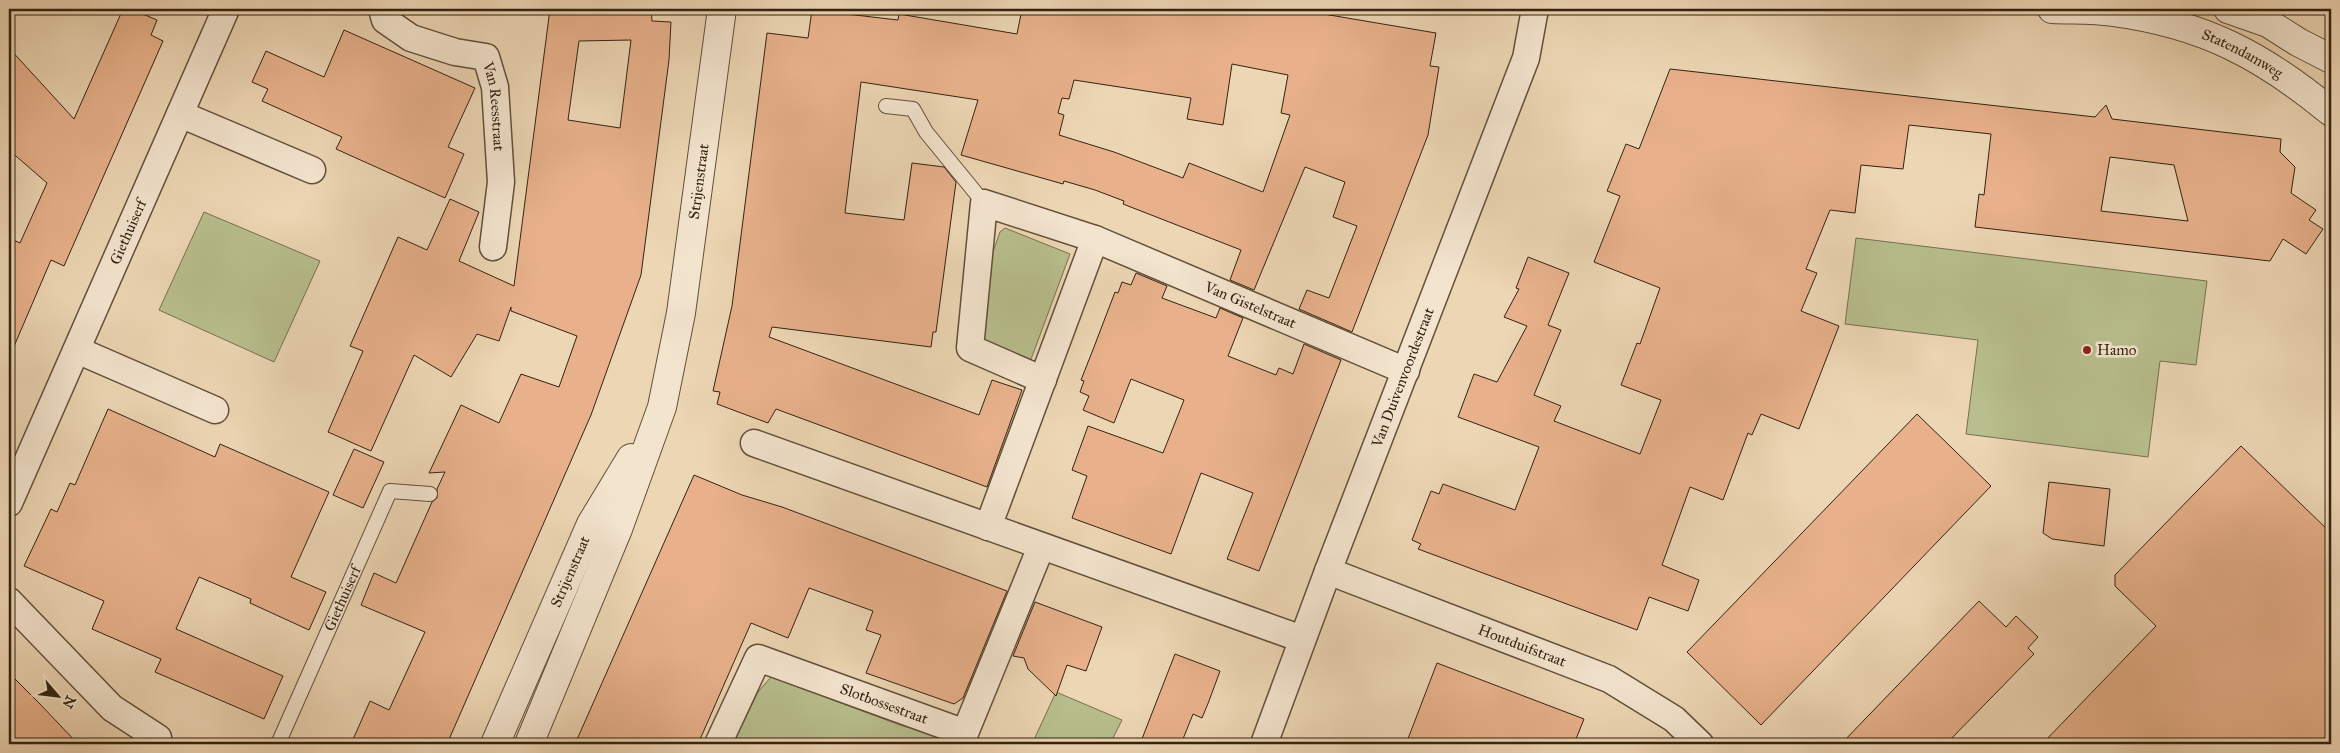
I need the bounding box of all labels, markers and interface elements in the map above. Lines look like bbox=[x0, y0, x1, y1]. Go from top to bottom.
street label: Statendamweg bbox=[2199, 25, 2287, 83]
street label: Van Reesstraat bbox=[479, 59, 508, 152]
street label: Strijenstraat bbox=[685, 142, 713, 220]
street label: Giethuiserf bbox=[106, 194, 151, 267]
street label: Van Gistelstraat bbox=[1201, 277, 1300, 333]
street label: Van Duivenvoordestraat bbox=[1367, 304, 1438, 451]
place label: Hamo bbox=[2097, 341, 2137, 359]
marker: Hamo bbox=[2081, 344, 2093, 356]
street label: Strijenstraat bbox=[547, 533, 594, 610]
street label: Giethuiserf bbox=[320, 561, 366, 634]
street label: Houtduifstraat bbox=[1476, 621, 1569, 671]
north arrow bbox=[32, 670, 82, 720]
street label: Slotbossestraat bbox=[838, 680, 931, 728]
text: N bbox=[59, 693, 79, 711]

